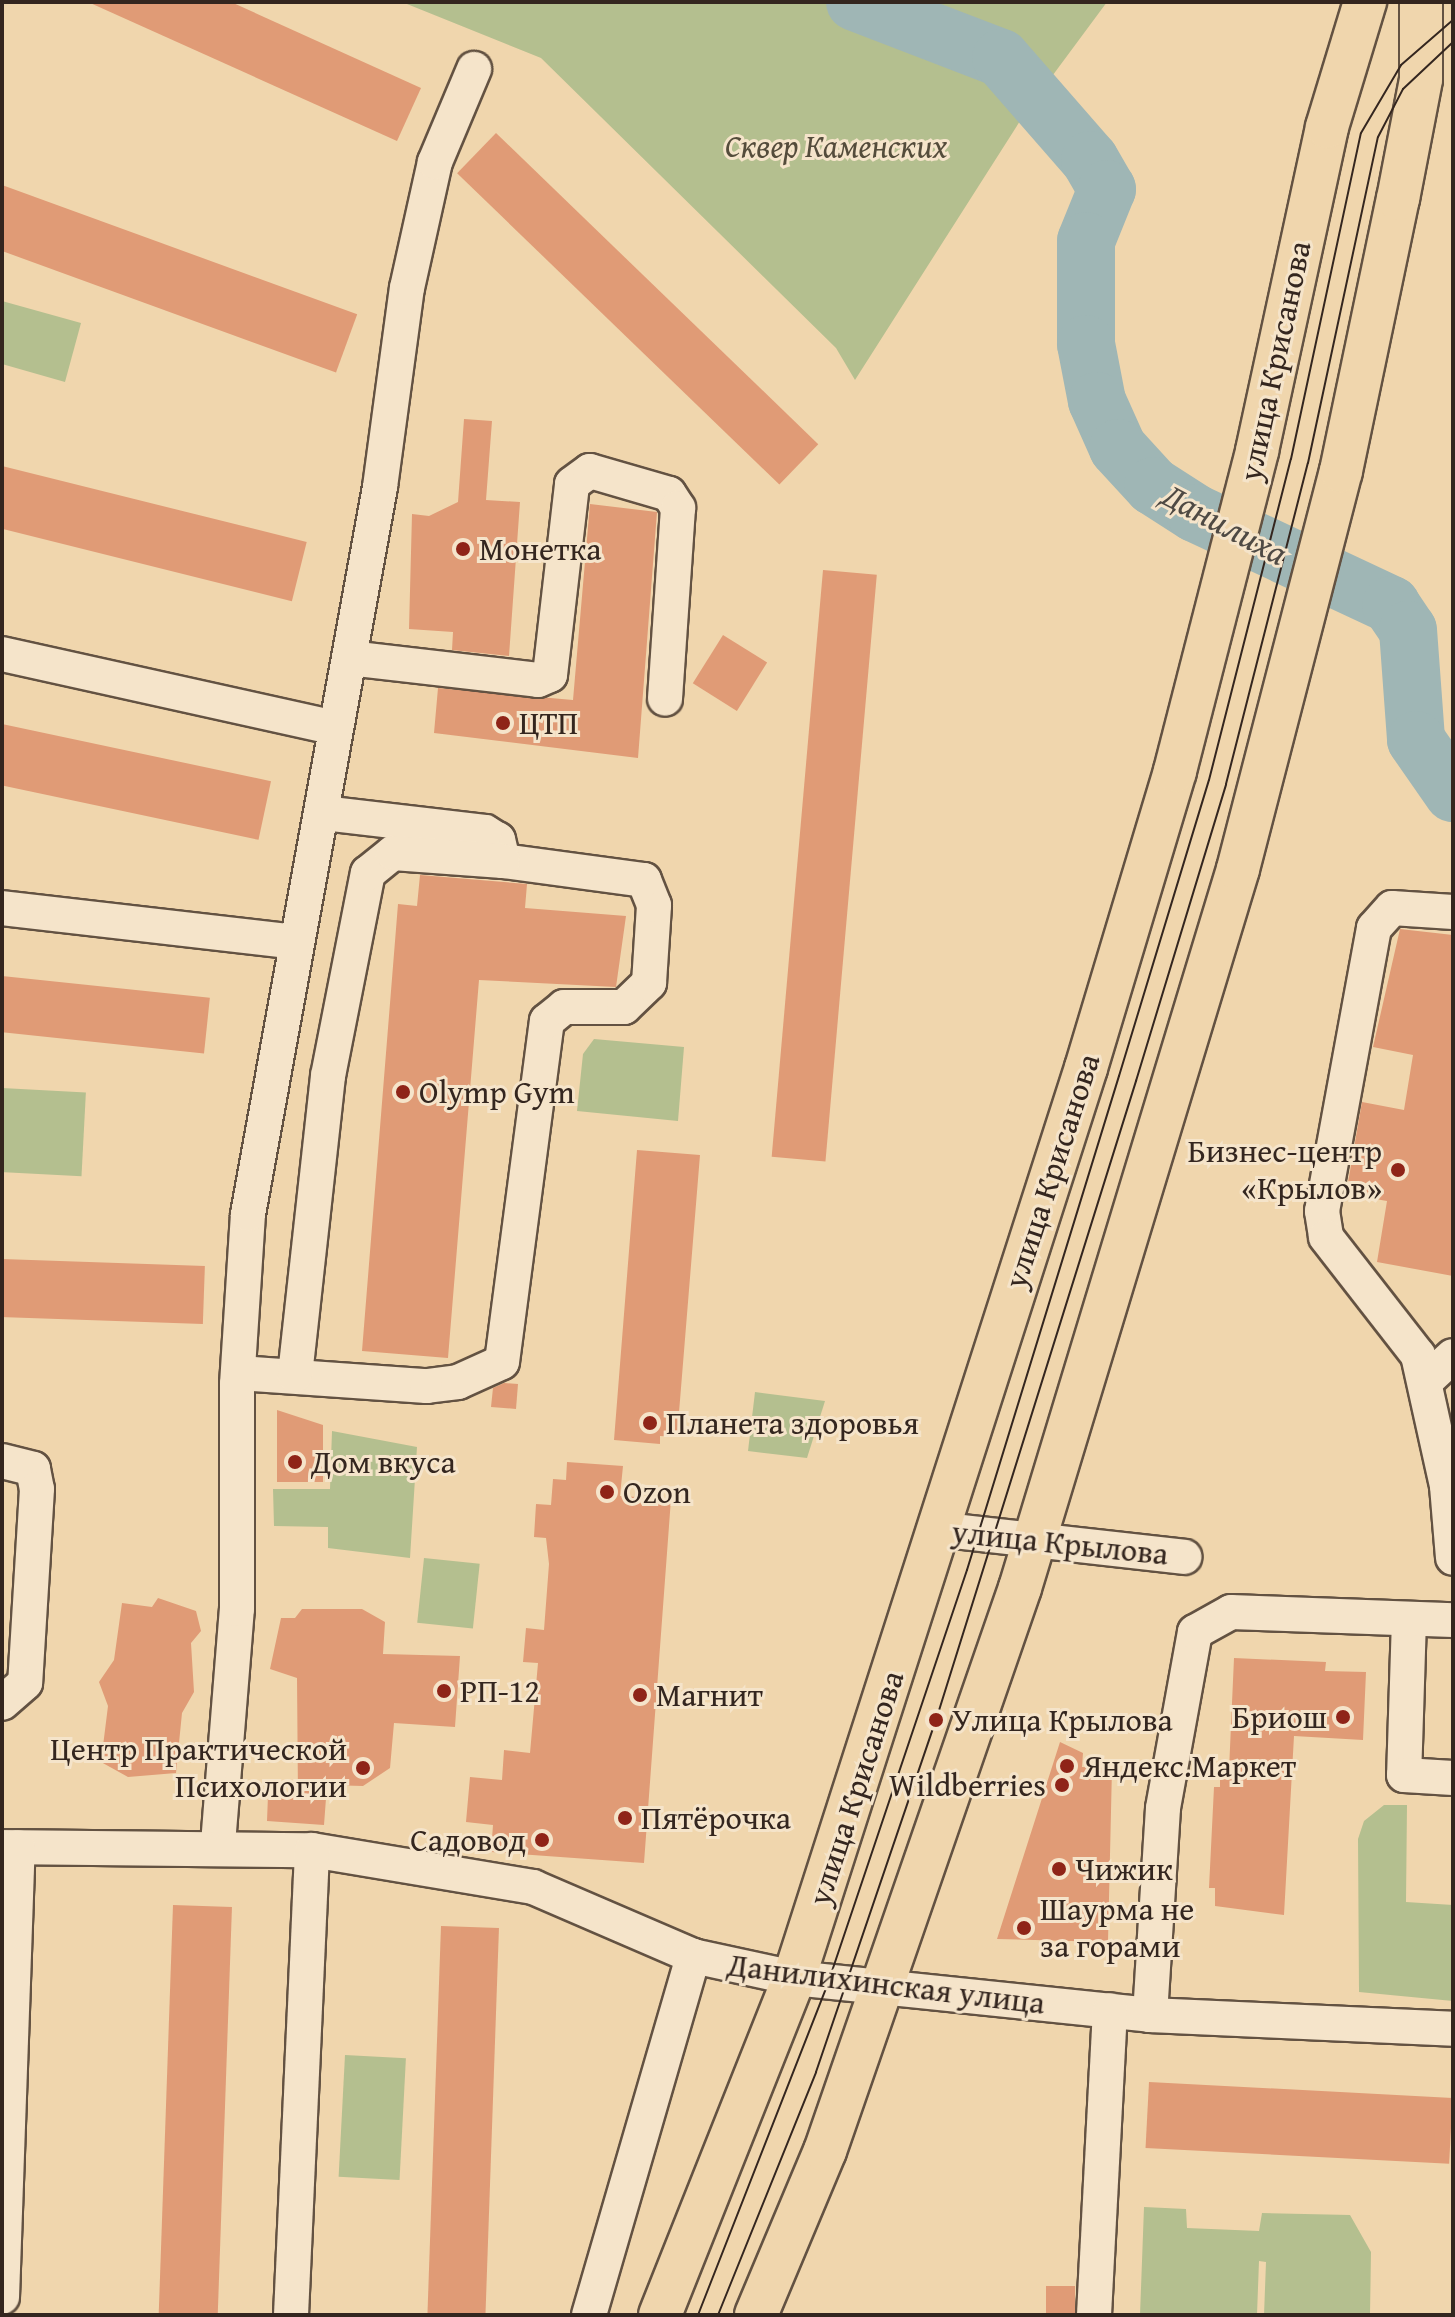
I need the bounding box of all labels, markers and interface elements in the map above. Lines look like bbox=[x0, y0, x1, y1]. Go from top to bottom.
park label: Сквер Каменских bbox=[725, 127, 947, 165]
street label: улица Крисанова bbox=[1231, 237, 1319, 485]
water label: Данилиха bbox=[1156, 473, 1294, 573]
place label: Монетка bbox=[479, 530, 601, 568]
marker: Монетка bbox=[454, 540, 472, 558]
place label: ЦТП bbox=[519, 704, 578, 742]
marker: ЦТП bbox=[494, 714, 512, 732]
street label: улица Крисанова bbox=[996, 1049, 1108, 1293]
place label: Olymp Gym bbox=[419, 1073, 575, 1111]
marker: Olymp Gym bbox=[394, 1083, 412, 1101]
place label: Бизнес-центр «Крылов» bbox=[1188, 1133, 1382, 1208]
marker: Бизнес-центр «Крылов» bbox=[1389, 1161, 1407, 1179]
place label: Планета здоровья bbox=[666, 1404, 919, 1442]
marker: Планета здоровья bbox=[641, 1414, 659, 1432]
place label: Дом вкуса bbox=[311, 1443, 456, 1481]
marker: Дом вкуса bbox=[286, 1453, 304, 1471]
place label: Ozon bbox=[623, 1473, 691, 1511]
marker: Ozon bbox=[598, 1483, 616, 1501]
street label: улица Крылова bbox=[950, 1513, 1170, 1573]
street label: улица Крисанова bbox=[800, 1666, 912, 1910]
place label: РП-12 bbox=[460, 1672, 540, 1710]
place label: Магнит bbox=[656, 1676, 763, 1714]
marker: РП-12 bbox=[435, 1682, 453, 1700]
marker: Магнит bbox=[631, 1686, 649, 1704]
place label: Бриош bbox=[1232, 1698, 1327, 1736]
place label: Улица Крылова bbox=[952, 1701, 1173, 1739]
marker: Бриош bbox=[1334, 1708, 1352, 1726]
marker: Улица Крылова bbox=[927, 1711, 945, 1729]
place label: Центр Практической Психологии bbox=[50, 1731, 347, 1806]
place label: Яндекс.Маркет bbox=[1083, 1747, 1296, 1785]
marker: Яндекс.Маркет bbox=[1058, 1757, 1076, 1775]
marker: Центр Практической Психологии bbox=[354, 1759, 372, 1777]
place label: Wildberries bbox=[889, 1766, 1046, 1804]
marker: Wildberries bbox=[1053, 1776, 1071, 1794]
place label: Пятёрочка bbox=[641, 1799, 791, 1837]
marker: Пятёрочка bbox=[616, 1809, 634, 1827]
place label: Садовод bbox=[410, 1821, 526, 1859]
marker: Садовод bbox=[533, 1831, 551, 1849]
place label: Чижик bbox=[1075, 1850, 1173, 1888]
marker: Чижик bbox=[1050, 1860, 1068, 1878]
place label: Шаурма не за горами bbox=[1040, 1891, 1194, 1966]
marker: Шаурма не за горами bbox=[1015, 1919, 1033, 1937]
street label: Данилихинская улица bbox=[725, 1945, 1047, 2023]

